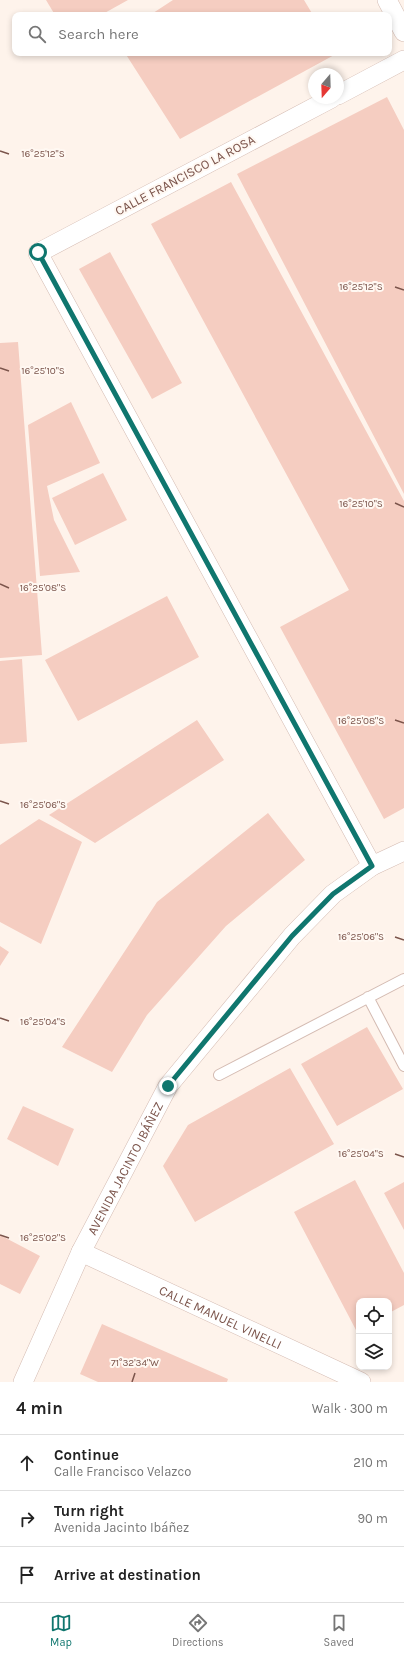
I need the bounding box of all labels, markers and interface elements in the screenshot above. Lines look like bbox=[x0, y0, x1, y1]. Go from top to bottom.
search box bbox=[12, 12, 392, 56]
icon: search bbox=[26, 23, 48, 45]
text: Search here bbox=[58, 25, 139, 43]
north arrow bbox=[308, 68, 344, 104]
street label: CALLE FRANCISCO LA ROSA bbox=[112, 131, 258, 218]
text: 16°25'12"S bbox=[21, 148, 65, 160]
route start bbox=[29, 243, 47, 261]
text: 16°25'12"S bbox=[339, 281, 383, 293]
text: 16°25'10"S bbox=[21, 365, 65, 377]
text: 16°25'10"S bbox=[339, 498, 383, 510]
text: 16°25'08"S bbox=[20, 582, 66, 594]
text: 16°25'08"S bbox=[338, 715, 384, 727]
text: 16°25'06"S bbox=[20, 799, 66, 811]
text: 16°25'06"S bbox=[338, 931, 384, 943]
text: 16°25'04"S bbox=[20, 1016, 66, 1028]
route end bbox=[159, 1077, 177, 1095]
street label: AVENIDA JACINTO IBÁÑEZ bbox=[84, 1099, 166, 1237]
text: 16°25'04"S bbox=[338, 1148, 384, 1160]
text: 16°25'02"S bbox=[20, 1232, 66, 1244]
street label: CALLE MANUEL VINELLI bbox=[157, 1282, 284, 1352]
map controls bbox=[356, 1298, 392, 1370]
button: locate bbox=[356, 1298, 392, 1334]
button: layers bbox=[356, 1334, 392, 1370]
text: 71°32'34"W bbox=[111, 1357, 159, 1369]
text: 4 min bbox=[16, 1398, 63, 1418]
text: Walk · 300 m bbox=[312, 1401, 388, 1416]
text: Continue bbox=[54, 1446, 119, 1464]
icon: ahead bbox=[16, 1452, 38, 1474]
text: 210 m bbox=[353, 1455, 388, 1470]
text: Calle Francisco Velazco bbox=[54, 1464, 191, 1479]
text: Turn right bbox=[54, 1502, 124, 1520]
icon: right bbox=[16, 1508, 38, 1530]
text: 90 m bbox=[357, 1511, 388, 1526]
text: Avenida Jacinto Ibáñez bbox=[54, 1520, 189, 1535]
icon: arrive bbox=[16, 1564, 38, 1586]
text: Arrive at destination bbox=[54, 1566, 201, 1584]
tab: Map bbox=[50, 1612, 72, 1649]
tab: Directions bbox=[172, 1612, 224, 1649]
tab: Saved bbox=[324, 1612, 354, 1649]

